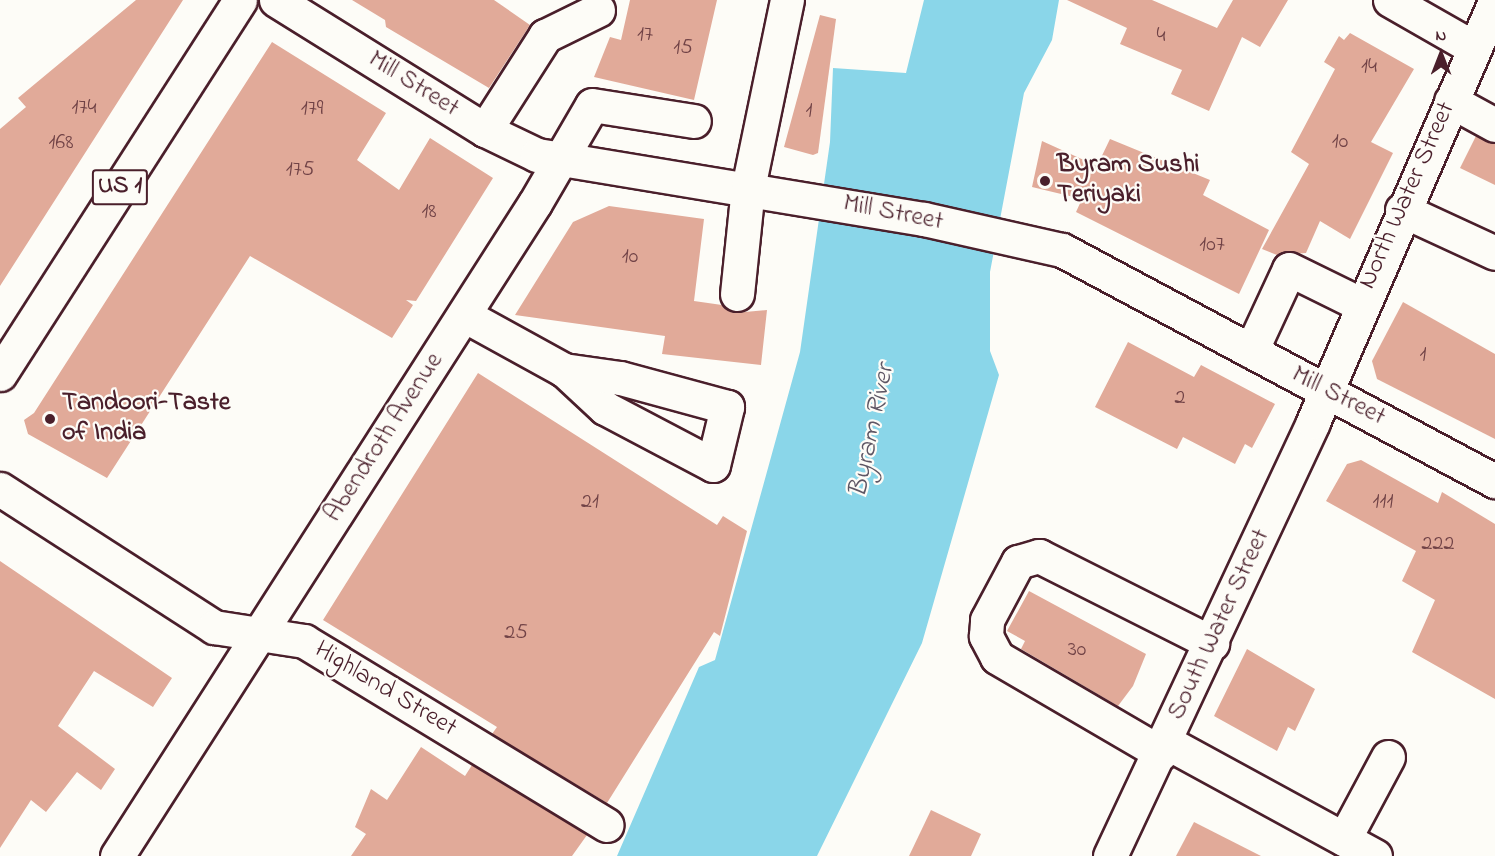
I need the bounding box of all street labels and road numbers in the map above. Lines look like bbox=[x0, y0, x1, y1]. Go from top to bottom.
street label: Mill Street bbox=[362, 45, 464, 125]
street label: North Water Street bbox=[1353, 98, 1463, 294]
road number: US 1 bbox=[92, 166, 148, 208]
street label: Mill Street bbox=[840, 189, 946, 239]
street label: Abendroth Avenue bbox=[319, 347, 451, 529]
street label: Mill Street bbox=[1286, 360, 1390, 434]
street label: South Water Street bbox=[1162, 524, 1278, 726]
street label: Highland Street bbox=[308, 635, 462, 745]

